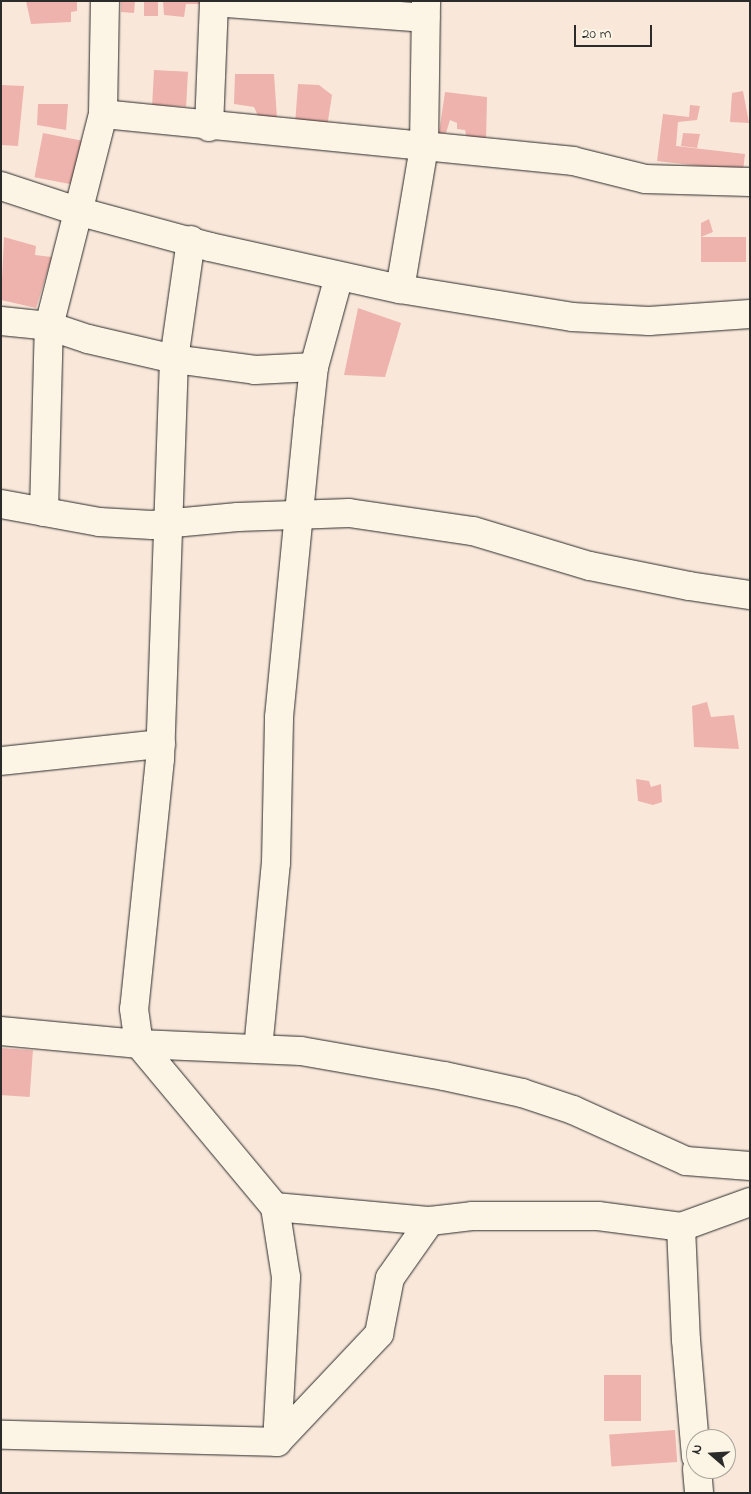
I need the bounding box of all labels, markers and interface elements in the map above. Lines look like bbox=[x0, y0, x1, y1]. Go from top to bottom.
scale bar bbox=[576, 15, 654, 47]
text: 20 m bbox=[582, 23, 611, 45]
north arrow bbox=[686, 1429, 736, 1479]
text: N bbox=[686, 1441, 709, 1457]

